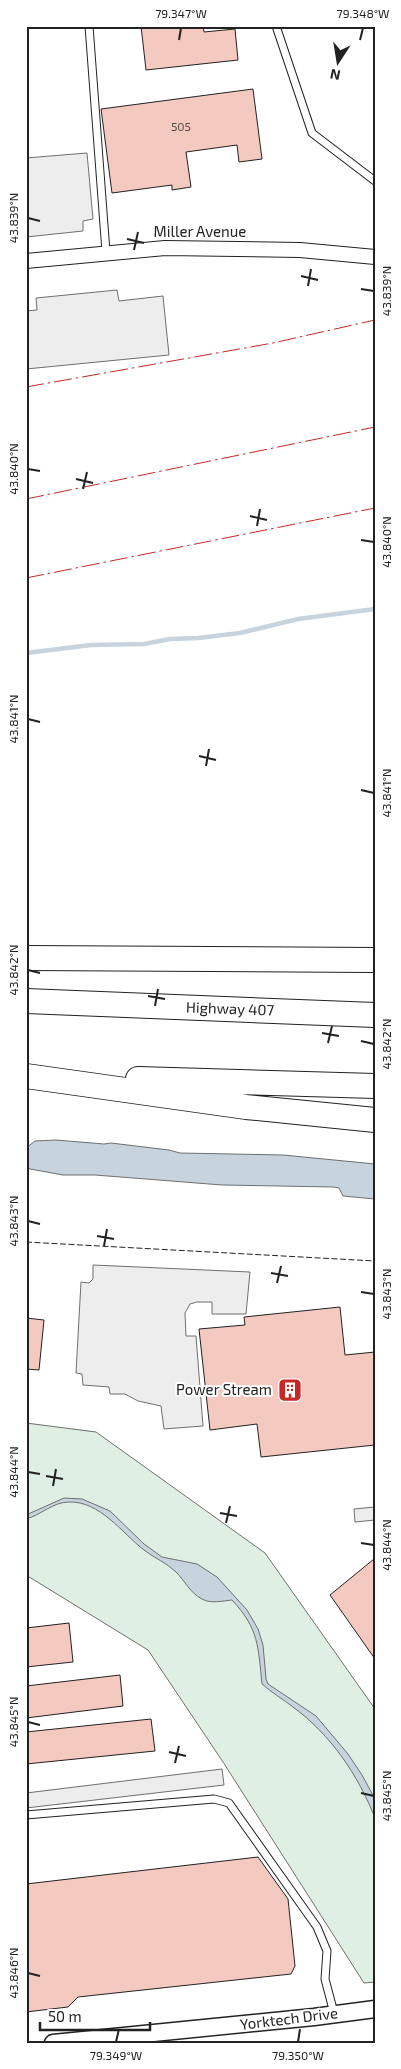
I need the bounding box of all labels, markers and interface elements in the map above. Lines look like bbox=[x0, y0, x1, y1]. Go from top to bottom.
text: 79.347°W bbox=[155, 6, 207, 20]
text: 79.348°W bbox=[337, 6, 389, 20]
north arrow bbox=[314, 38, 364, 88]
text: N bbox=[328, 66, 342, 85]
house number: 505 bbox=[171, 119, 191, 133]
text: 43.839°N bbox=[6, 193, 20, 243]
street label: Miller Avenue bbox=[154, 222, 246, 240]
text: 43.839°N bbox=[379, 266, 393, 316]
text: 43.840°N bbox=[6, 443, 20, 495]
text: 43.840°N bbox=[379, 516, 393, 568]
text: 43.841°N bbox=[6, 694, 20, 744]
text: 43.841°N bbox=[379, 768, 393, 818]
text: 43.842°N bbox=[6, 944, 20, 996]
street label: Highway 407 bbox=[186, 997, 275, 1019]
text: 43.842°N bbox=[379, 1018, 393, 1070]
text: 43.843°N bbox=[6, 1196, 20, 1246]
text: 43.843°N bbox=[379, 1269, 393, 1319]
building icon: Power Stream bbox=[277, 1377, 303, 1403]
place label: Power Stream bbox=[176, 1380, 272, 1398]
text: 43.844°N bbox=[6, 1446, 20, 1498]
text: 43.844°N bbox=[379, 1519, 393, 1571]
text: 43.845°N bbox=[6, 1697, 20, 1747]
text: 43.845°N bbox=[379, 1771, 393, 1821]
text: 43.846°N bbox=[6, 1947, 20, 1999]
scale bar bbox=[40, 1999, 150, 2031]
street label: Yorktech Drive bbox=[239, 2003, 339, 2033]
text: 50 m bbox=[48, 2007, 82, 2025]
text: 79.349°W bbox=[90, 2048, 142, 2062]
text: 79.350°W bbox=[272, 2048, 324, 2062]

